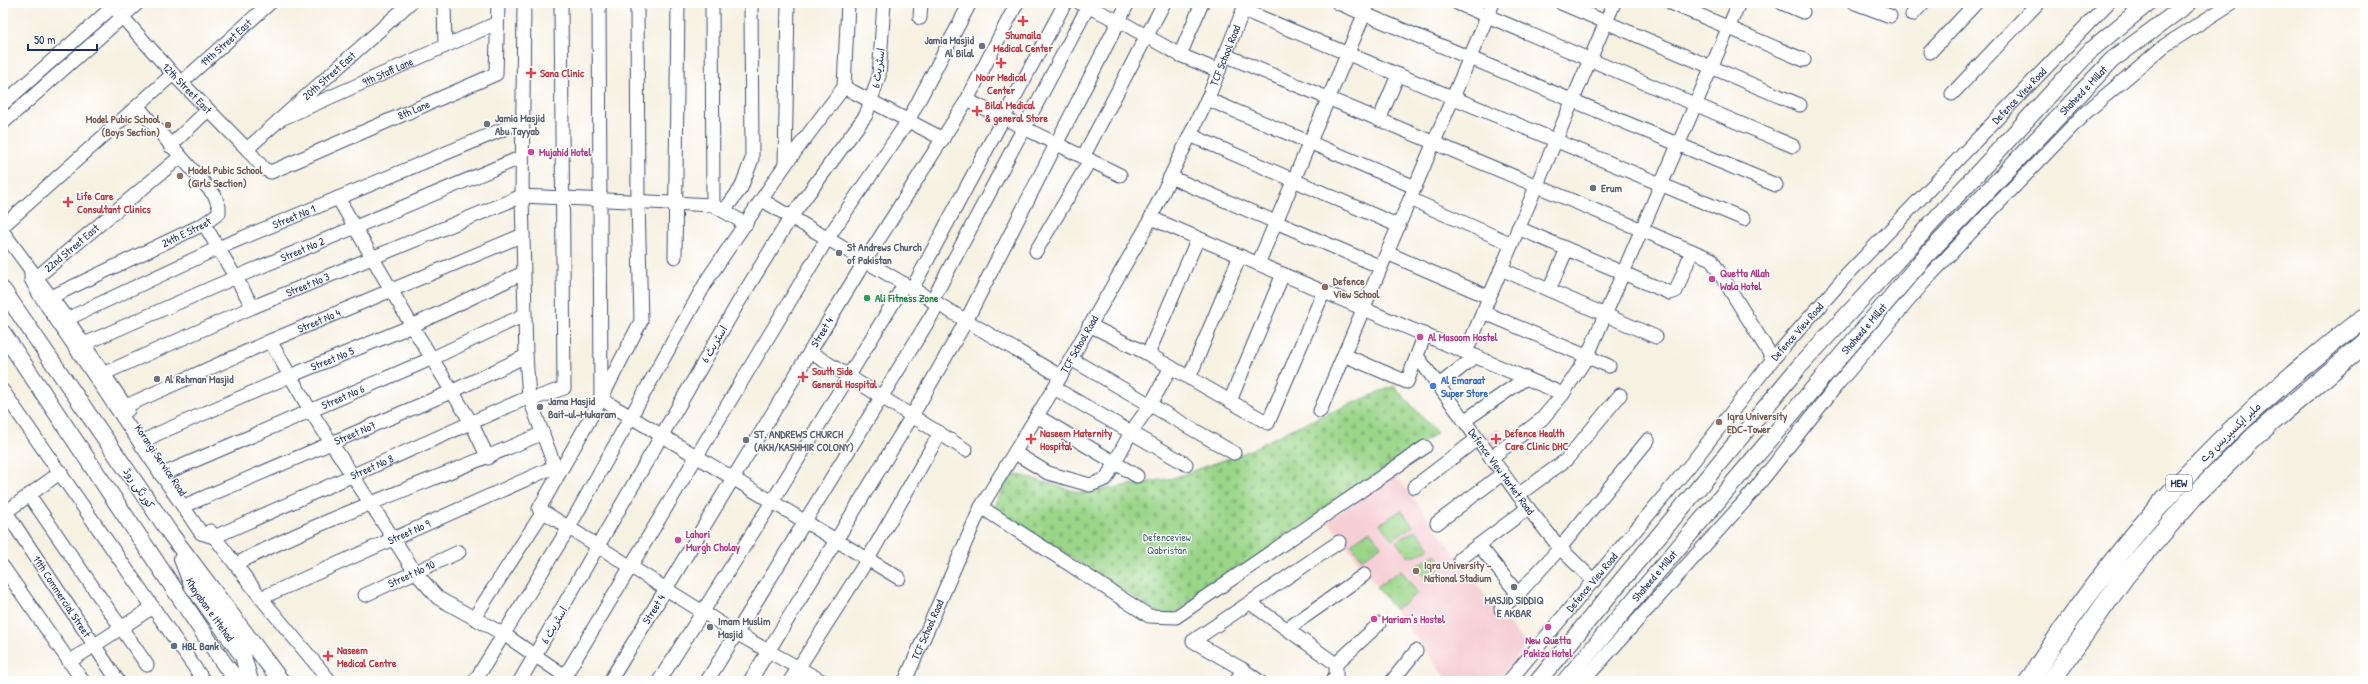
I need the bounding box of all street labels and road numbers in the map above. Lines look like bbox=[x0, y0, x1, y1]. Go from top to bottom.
street label: 19th Street East bbox=[197, 16, 255, 69]
street label: TCF School Road bbox=[1207, 22, 1244, 88]
street label: اسٹریٹ 6 bbox=[868, 47, 888, 89]
street label: 20th Street East bbox=[299, 48, 359, 103]
street label: 9th Staff Lane bbox=[360, 54, 416, 89]
street label: 12th Street East bbox=[159, 60, 215, 117]
street label: Shaheed e Millat bbox=[2056, 63, 2110, 118]
street label: Defence View Road bbox=[1989, 64, 2050, 127]
street label: 8th Lane bbox=[396, 96, 433, 123]
street label: Street No 1 bbox=[270, 201, 317, 232]
street label: 24th E Street bbox=[159, 214, 214, 250]
street label: 22nd Street East bbox=[41, 221, 102, 275]
street label: Street No 2 bbox=[278, 234, 326, 265]
street label: Street No 3 bbox=[284, 269, 332, 300]
street label: Defence View Road bbox=[1768, 299, 1827, 364]
street label: Shaheed e Millat bbox=[1838, 300, 1890, 357]
street label: Street No 4 bbox=[295, 305, 342, 336]
street label: TCF School Road bbox=[1057, 312, 1102, 376]
street label: Street 4 bbox=[807, 315, 836, 350]
street label: اسٹریٹ 6 bbox=[698, 323, 730, 365]
street label: Street No 5 bbox=[308, 343, 356, 374]
street label: Street No 6 bbox=[319, 381, 367, 412]
street label: ملیر ایکسپریس وے bbox=[2196, 399, 2264, 465]
street label: Street No7 bbox=[332, 418, 378, 448]
street label: Korangi Service Road bbox=[132, 422, 190, 499]
street label: Defence View Market Road bbox=[1465, 426, 1538, 518]
street label: Street No 8 bbox=[348, 451, 396, 483]
street label: کورنگی روڈ bbox=[119, 465, 158, 512]
road number: MEW bbox=[2166, 475, 2192, 491]
street label: Street No 9 bbox=[385, 516, 432, 547]
street label: Shaheed e Millat bbox=[1629, 547, 1680, 604]
street label: Defence View Road bbox=[1563, 549, 1621, 615]
street label: 11th Commercial Street bbox=[30, 553, 94, 640]
street label: Street No 10 bbox=[386, 557, 437, 591]
street label: Khayaban e Ittehad bbox=[183, 576, 237, 645]
street label: Street 4 bbox=[639, 592, 668, 627]
street label: TCF School Road bbox=[908, 597, 947, 662]
street label: اسٹریٹ 6 bbox=[538, 604, 570, 646]

